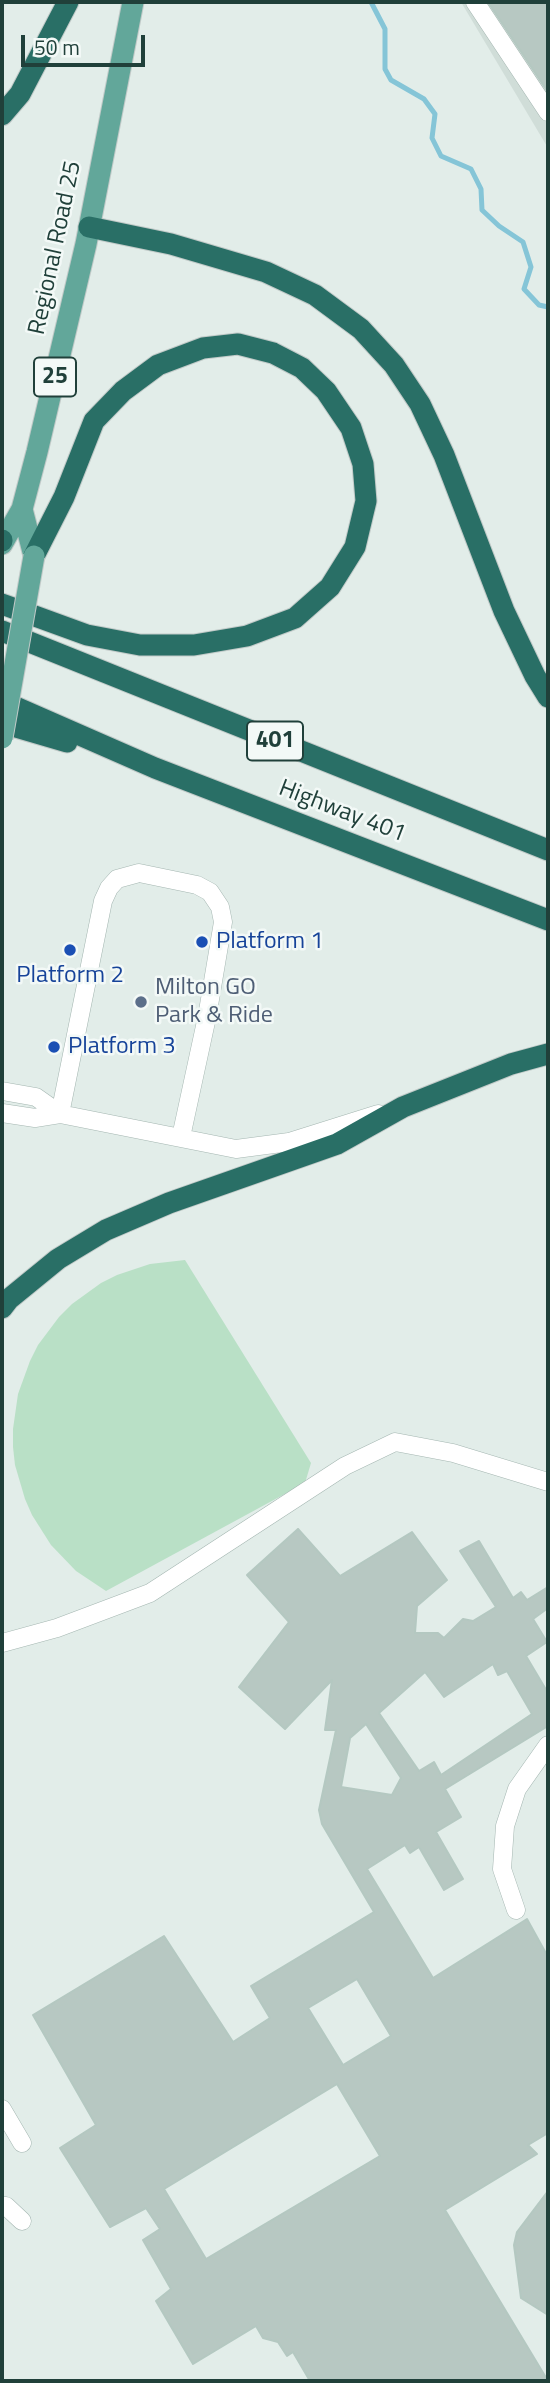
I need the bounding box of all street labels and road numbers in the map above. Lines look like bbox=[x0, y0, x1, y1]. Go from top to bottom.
street label: Regional Road 25 bbox=[24, 159, 88, 337]
road number: 25 bbox=[34, 358, 76, 396]
road number: 401 bbox=[247, 722, 303, 761]
street label: Highway 401 bbox=[274, 775, 410, 849]

